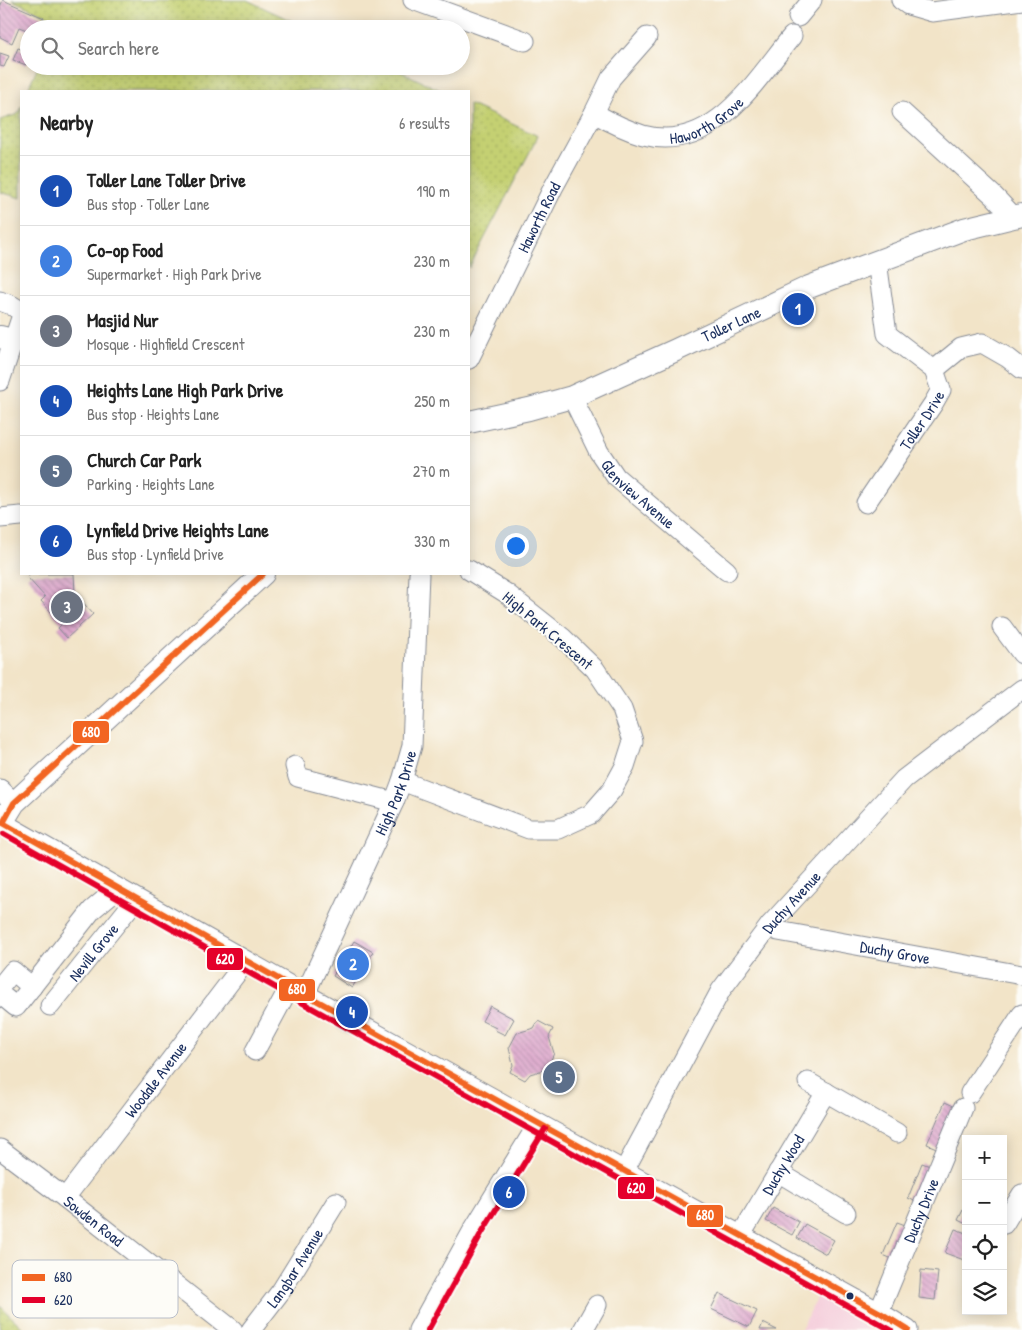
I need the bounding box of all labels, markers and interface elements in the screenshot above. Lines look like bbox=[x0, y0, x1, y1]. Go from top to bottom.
search box bbox=[20, 20, 470, 75]
icon: search bbox=[38, 34, 66, 62]
text: Search here bbox=[78, 35, 159, 61]
street label: Haworth Grove bbox=[668, 91, 749, 149]
text: Nearby bbox=[40, 108, 93, 137]
text: 6 results bbox=[399, 112, 450, 134]
text: Toller Lane Toller Drive bbox=[87, 167, 246, 193]
street label: Haworth Road bbox=[512, 178, 565, 256]
text: 1 bbox=[53, 180, 59, 202]
text: 190 m bbox=[417, 180, 450, 202]
text: Bus stop · Toller Lane bbox=[87, 193, 210, 215]
text: Co-op Food bbox=[87, 237, 163, 263]
text: 2 bbox=[52, 250, 60, 272]
text: 230 m bbox=[414, 250, 450, 272]
text: Supermarket · High Park Drive bbox=[87, 263, 262, 285]
pin: 1 bbox=[782, 290, 814, 328]
street label: Toller Lane bbox=[698, 300, 765, 347]
text: Masjid Nur bbox=[87, 307, 159, 333]
text: 3 bbox=[52, 320, 60, 342]
text: 230 m bbox=[414, 320, 450, 342]
text: Mosque · Highfield Crescent bbox=[87, 333, 245, 355]
text: Heights Lane High Park Drive bbox=[87, 377, 283, 403]
street label: Toller Drive bbox=[894, 386, 950, 454]
text: 4 bbox=[53, 390, 59, 412]
text: 250 m bbox=[414, 390, 450, 412]
text: Bus stop · Heights Lane bbox=[87, 403, 219, 425]
text: Church Car Park bbox=[87, 447, 201, 473]
street label: Glenview Avenue bbox=[596, 455, 680, 534]
text: 5 bbox=[53, 460, 59, 482]
text: 270 m bbox=[413, 460, 450, 482]
text: Parking · Heights Lane bbox=[87, 473, 215, 495]
text: Lynfield Drive Heights Lane bbox=[87, 517, 269, 543]
text: 6 bbox=[53, 530, 59, 552]
text: 330 m bbox=[414, 530, 450, 552]
your location bbox=[503, 533, 529, 559]
text: Bus stop · Lynfield Drive bbox=[87, 543, 224, 565]
street label: High Park Crescent bbox=[498, 586, 598, 675]
pin: 3 bbox=[51, 588, 83, 626]
line badge: 680 bbox=[72, 720, 110, 744]
text: 680 bbox=[82, 722, 101, 741]
street label: High Park Drive bbox=[369, 747, 421, 839]
street label: Duchy Avenue bbox=[757, 865, 826, 938]
street label: Nevill Grove bbox=[63, 918, 124, 986]
street label: Duchy Grove bbox=[858, 935, 932, 969]
pin: 2 bbox=[337, 945, 369, 983]
line badge: 620 bbox=[206, 947, 244, 971]
text: 620 bbox=[216, 949, 235, 968]
line badge: 680 bbox=[278, 978, 316, 1002]
text: 680 bbox=[288, 979, 307, 998]
pin: 4 bbox=[336, 993, 368, 1031]
street label: Woodale Avenue bbox=[119, 1037, 192, 1122]
pin: 5 bbox=[543, 1058, 575, 1096]
street label: Duchy Wood bbox=[756, 1130, 809, 1199]
map controls bbox=[962, 1135, 1007, 1315]
button: + bbox=[962, 1135, 1007, 1180]
pin: 6 bbox=[493, 1173, 525, 1211]
street label: Duchy Drive bbox=[898, 1174, 944, 1246]
line badge: 620 bbox=[617, 1176, 655, 1200]
text: 620 bbox=[627, 1178, 646, 1197]
button: − bbox=[962, 1180, 1007, 1225]
street label: Sowden Road bbox=[59, 1190, 129, 1251]
line badge: 680 bbox=[686, 1204, 724, 1228]
text: 680 bbox=[696, 1205, 715, 1224]
street label: Langbar Avenue bbox=[261, 1224, 328, 1312]
button: locate bbox=[962, 1225, 1007, 1270]
legend bbox=[12, 1260, 178, 1318]
text: 680 bbox=[54, 1267, 72, 1286]
button: layers bbox=[962, 1270, 1007, 1315]
text: 620 bbox=[54, 1290, 72, 1309]
unlabelled marker bbox=[845, 1291, 855, 1301]

